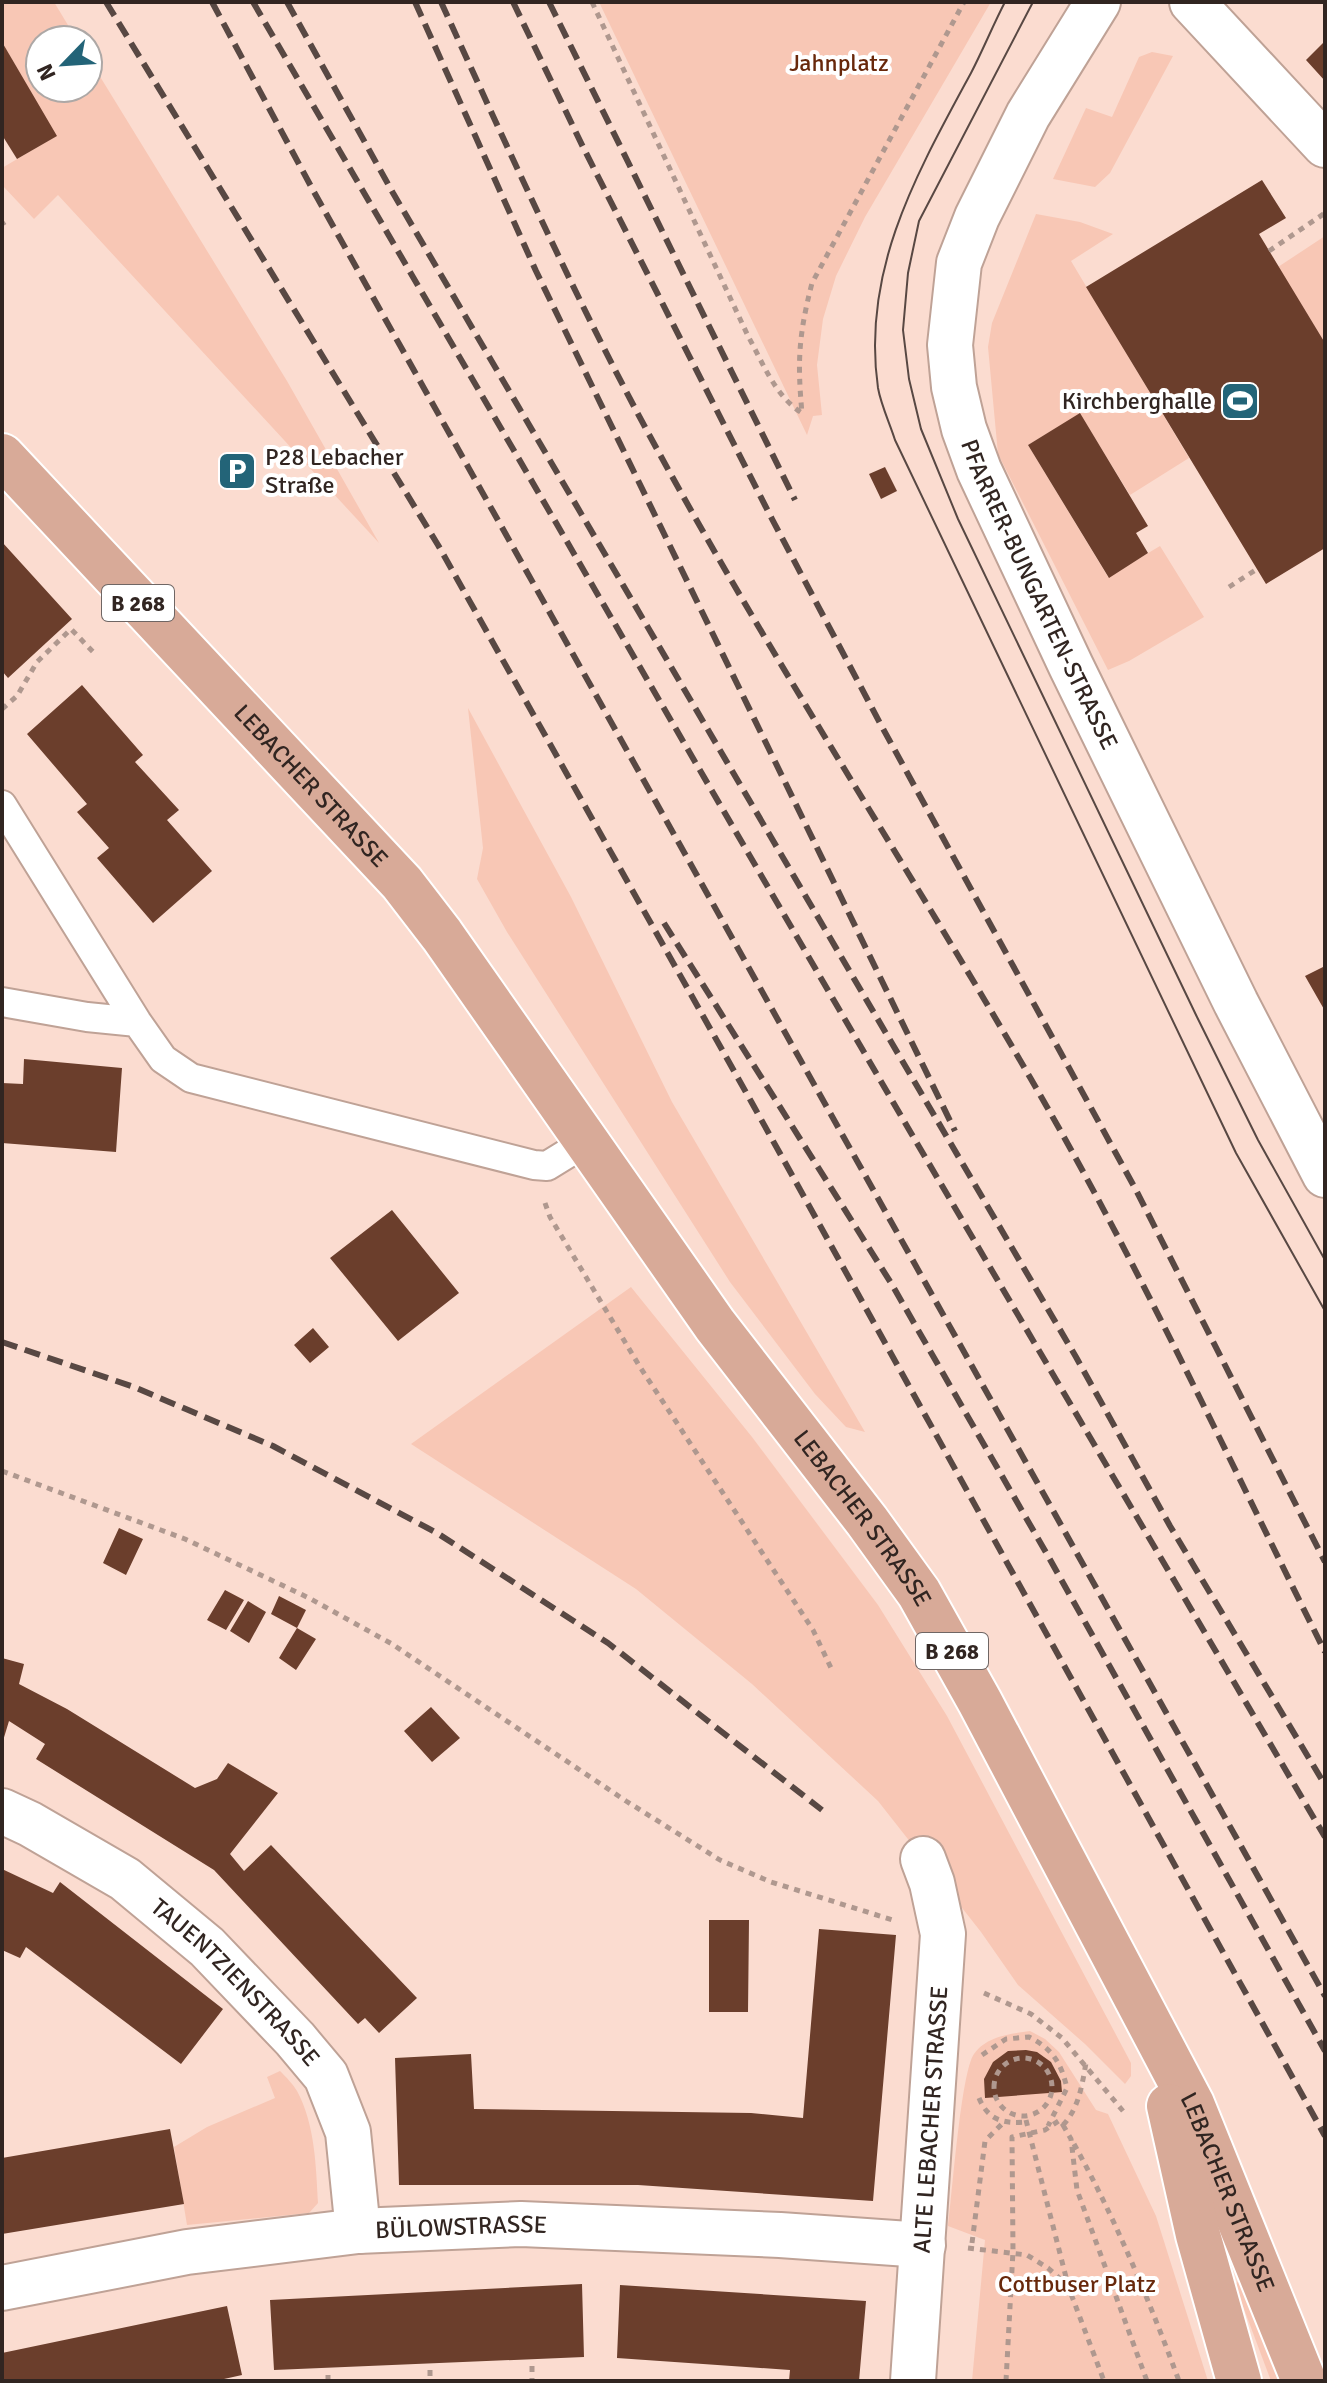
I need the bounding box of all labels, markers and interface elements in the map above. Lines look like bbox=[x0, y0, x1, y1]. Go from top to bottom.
north arrow bbox=[24, 24, 104, 104]
park label: Jahnplatz bbox=[789, 48, 889, 78]
text: N bbox=[31, 60, 62, 85]
sports icon: Kirchberghalle bbox=[1219, 380, 1261, 422]
place label: Kirchberghalle bbox=[1062, 386, 1212, 416]
street label: PFARRER-BUNGARTEN-STRASSE bbox=[954, 435, 1125, 755]
place label: P28 Lebacher Straße bbox=[265, 442, 404, 500]
parking icon: P28 Lebacher Straße bbox=[216, 450, 258, 492]
road number: B 268 bbox=[102, 585, 174, 621]
street label: LEBACHER STRASSE bbox=[227, 698, 395, 874]
street label: LEBACHER STRASSE bbox=[787, 1424, 938, 1611]
road number: B 268 bbox=[916, 1633, 988, 1669]
street label: TAUENTZIENSTRASSE bbox=[145, 1892, 326, 2072]
street label: ALTE LEBACHER STRASSE bbox=[907, 1985, 954, 2254]
street label: LEBACHER STRASSE bbox=[1173, 2087, 1281, 2296]
street label: BÜLOWSTRASSE bbox=[375, 2209, 548, 2245]
park label: Cottbuser Platz bbox=[998, 2269, 1156, 2299]

